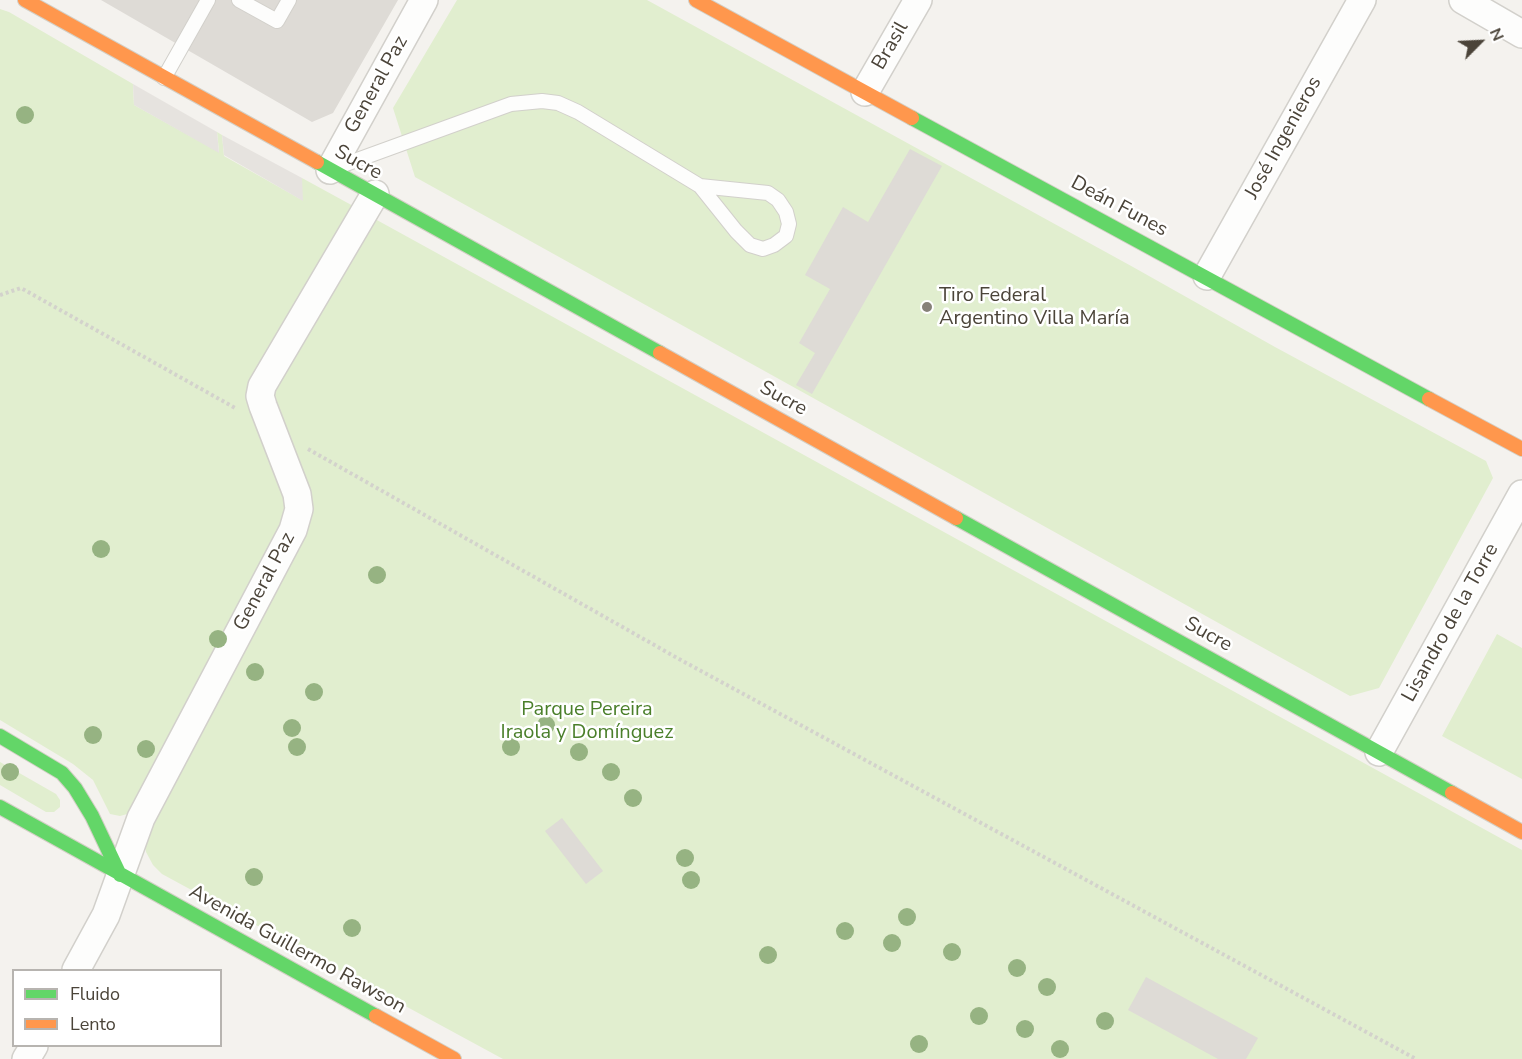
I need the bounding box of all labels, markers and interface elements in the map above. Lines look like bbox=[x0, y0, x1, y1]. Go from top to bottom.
north arrow bbox=[1450, 12, 1510, 72]
street label: Brasil bbox=[868, 18, 914, 74]
text: N bbox=[1484, 25, 1509, 45]
street label: General Paz bbox=[340, 32, 414, 138]
street label: José Ingenieros bbox=[1240, 73, 1328, 203]
street label: Sucre bbox=[330, 140, 386, 186]
street label: Deán Funes bbox=[1067, 171, 1171, 243]
place label: Tiro Federal Argentino Villa María bbox=[939, 284, 1130, 331]
marker: Tiro Federal Argentino Villa María bbox=[920, 300, 934, 314]
street label: Sucre bbox=[755, 376, 811, 422]
street label: General Paz bbox=[229, 529, 301, 635]
street label: Lisandro de la Torre bbox=[1397, 540, 1505, 706]
street label: Sucre bbox=[1180, 612, 1236, 658]
park label: Parque Pereira Iraola y Domínguez bbox=[501, 698, 673, 745]
street label: Avenida Guillermo Rawson bbox=[184, 880, 410, 1020]
legend bbox=[12, 969, 222, 1047]
text: Fluido bbox=[70, 982, 120, 1006]
text: Lento bbox=[70, 1012, 116, 1036]

